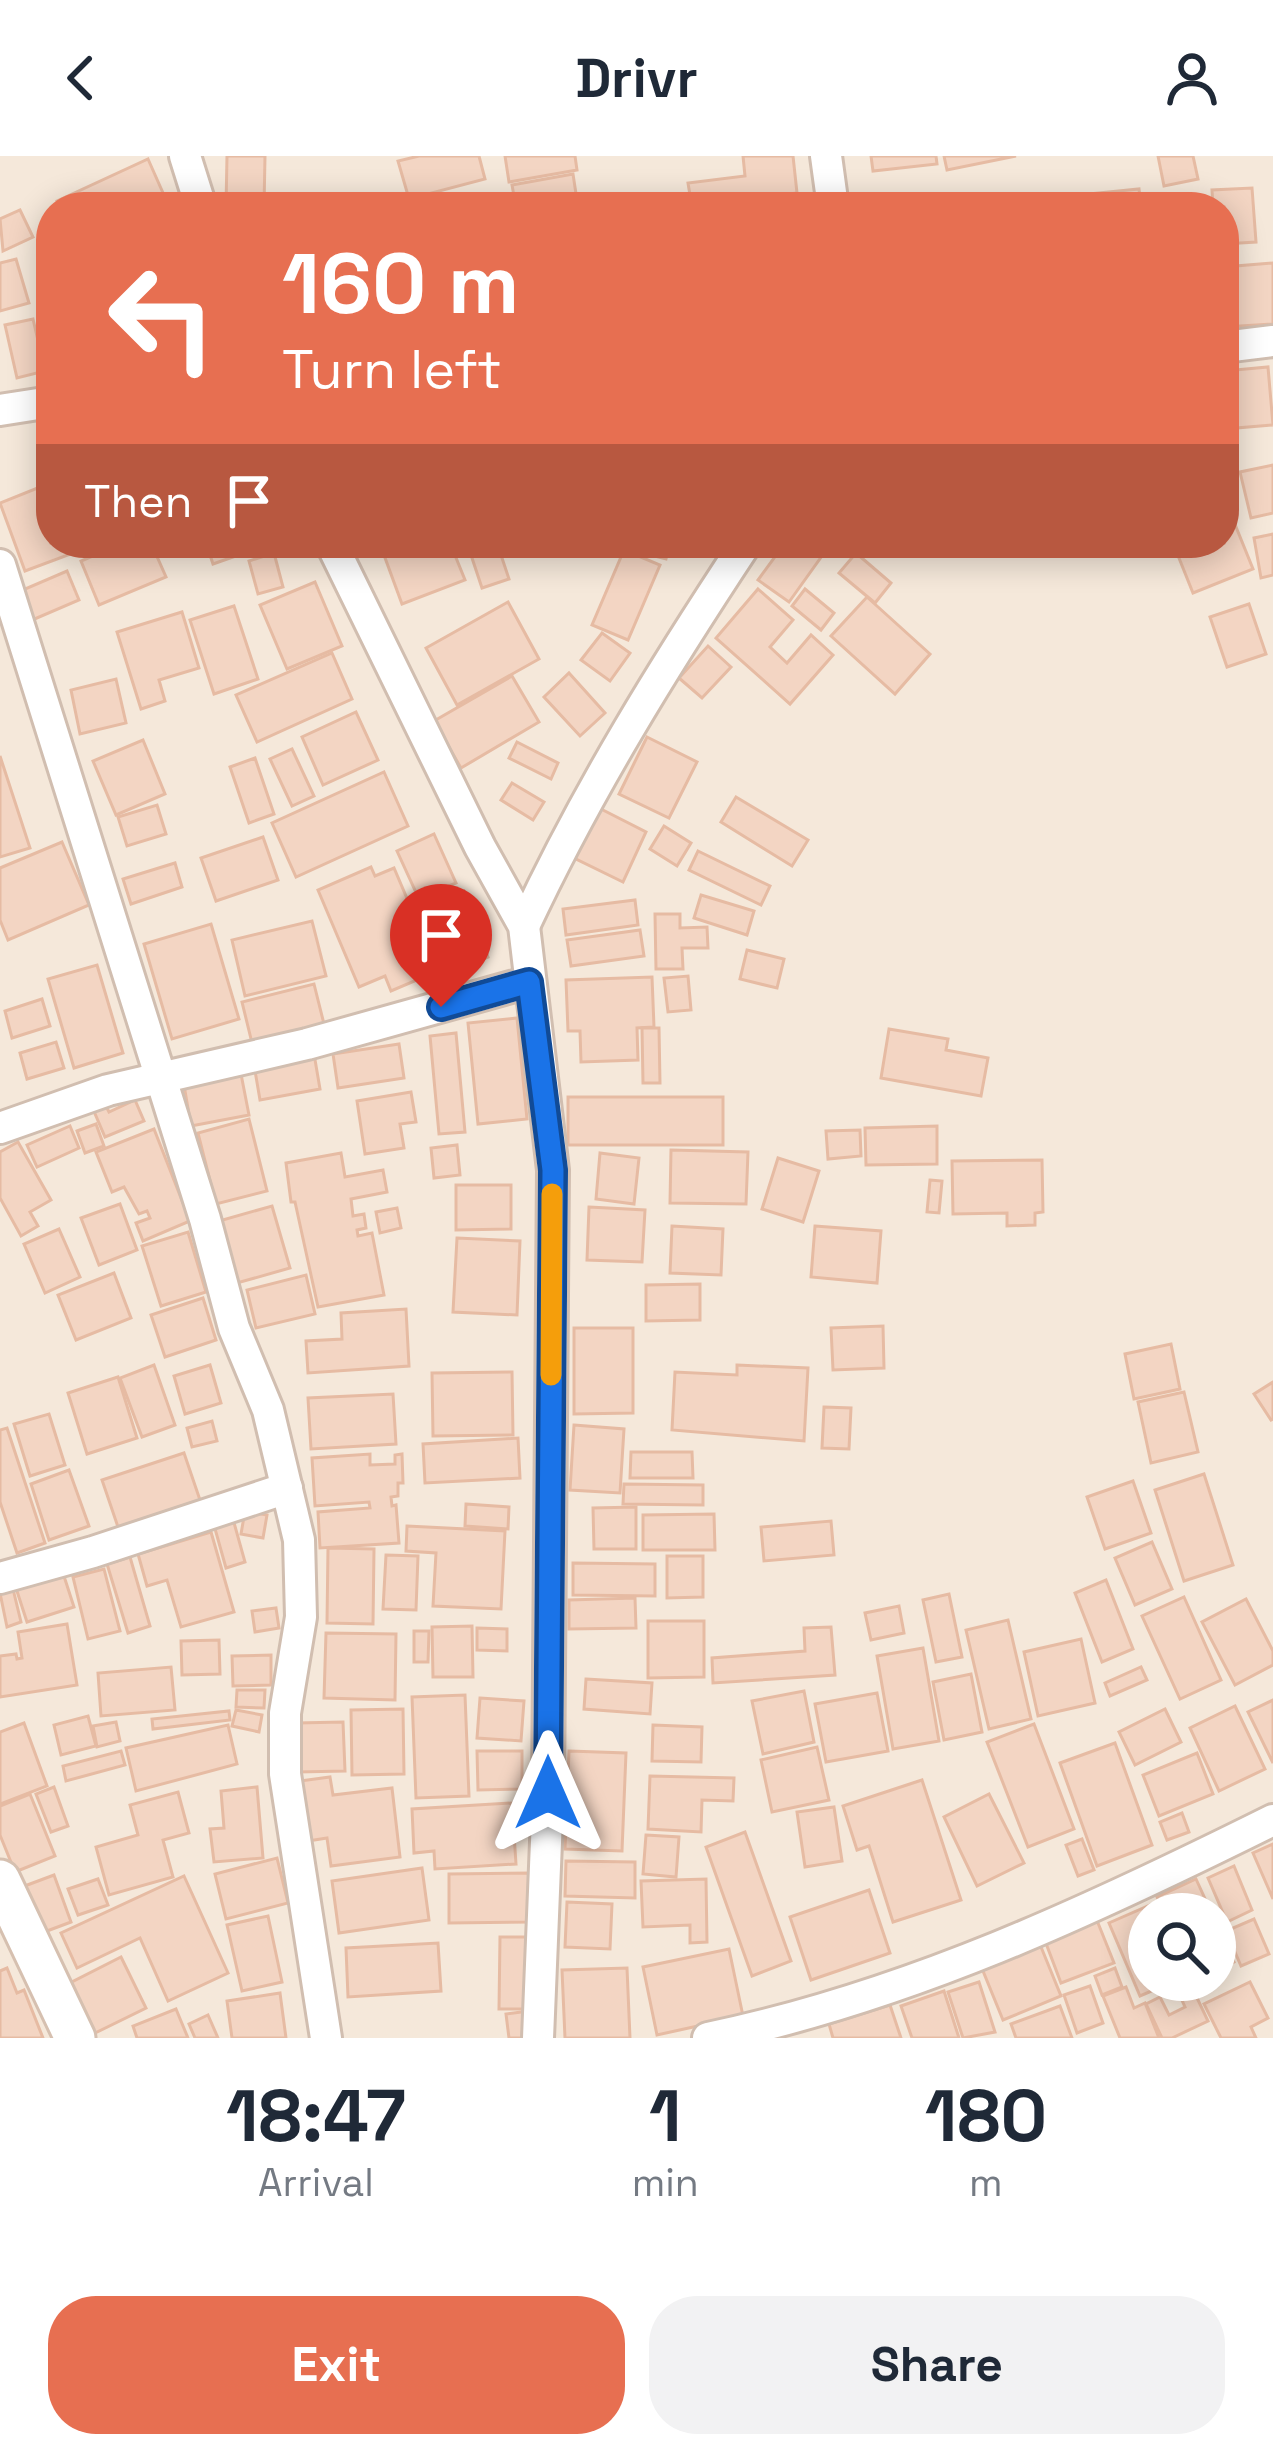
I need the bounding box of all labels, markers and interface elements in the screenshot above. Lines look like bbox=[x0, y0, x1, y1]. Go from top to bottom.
text: Drivr bbox=[575, 44, 698, 113]
icon: back bbox=[48, 45, 114, 111]
icon: person bbox=[1159, 45, 1225, 111]
text: 160 m bbox=[282, 230, 519, 338]
icon: left bbox=[84, 240, 240, 396]
text: Turn left bbox=[282, 335, 502, 404]
icon: arrive bbox=[216, 468, 282, 534]
text: Then bbox=[84, 473, 192, 530]
pin bbox=[390, 884, 492, 1007]
icon: arrive bbox=[408, 902, 474, 968]
position arrow bbox=[485, 1730, 611, 1856]
map controls bbox=[1128, 1893, 1236, 2001]
button: search bbox=[1128, 1893, 1236, 2001]
text: 18:47 bbox=[226, 2070, 406, 2162]
text: 1 bbox=[649, 2070, 681, 2162]
text: 180 bbox=[925, 2070, 1047, 2162]
text: Arrival bbox=[258, 2158, 374, 2207]
text: min bbox=[632, 2158, 699, 2207]
text: m bbox=[969, 2158, 1003, 2207]
button: Exit bbox=[48, 2296, 625, 2434]
button: Share bbox=[649, 2296, 1225, 2434]

